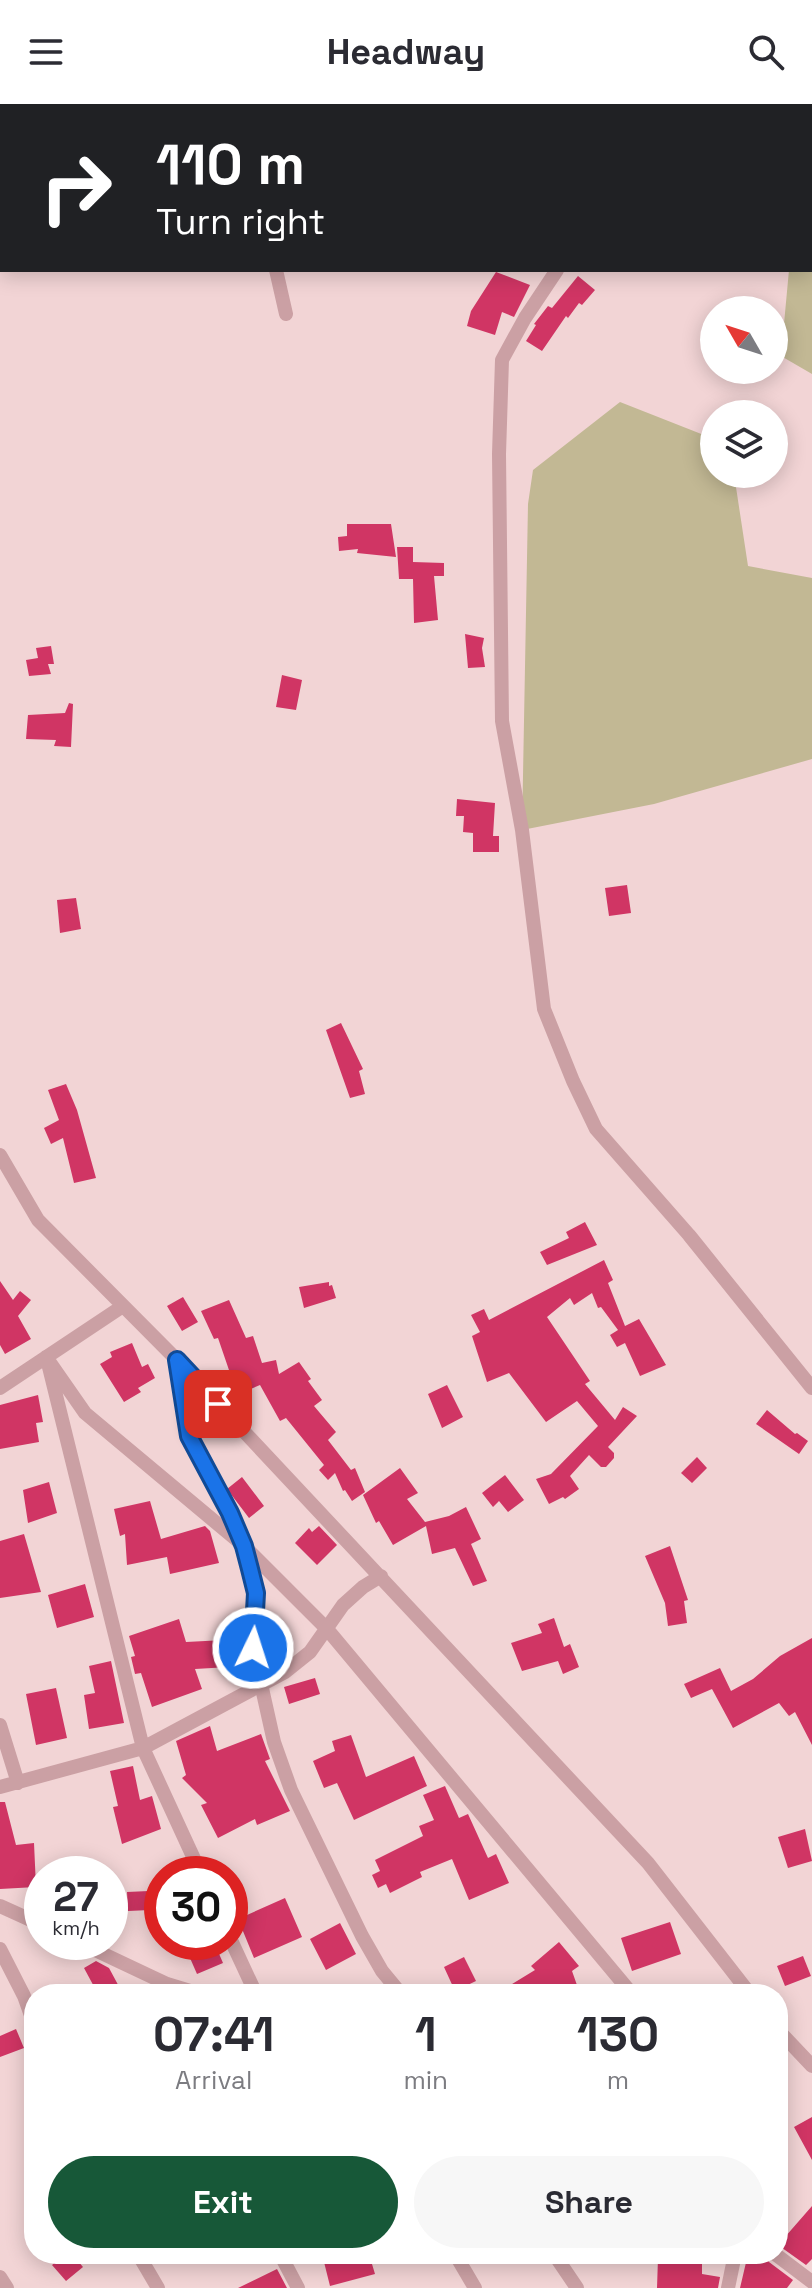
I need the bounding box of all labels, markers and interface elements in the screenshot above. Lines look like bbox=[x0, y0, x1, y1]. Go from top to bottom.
text: Headway bbox=[327, 29, 485, 75]
icon: menu bbox=[24, 30, 68, 74]
icon: search bbox=[744, 30, 788, 74]
text: 110 m bbox=[156, 129, 305, 200]
icon: right bbox=[24, 136, 128, 240]
text: Turn right bbox=[156, 199, 325, 245]
north arrow bbox=[700, 296, 788, 384]
map controls bbox=[700, 296, 788, 488]
button: layers bbox=[700, 400, 788, 488]
pin bbox=[184, 1370, 252, 1438]
icon: arrive bbox=[196, 1382, 240, 1426]
position arrow bbox=[211, 1606, 295, 1690]
speed limit sign: 30 bbox=[144, 1856, 248, 1960]
text: 27 bbox=[53, 1872, 99, 1923]
text: km/h bbox=[52, 1915, 100, 1941]
text: 07:41 bbox=[153, 2004, 274, 2065]
text: 1 bbox=[415, 2004, 437, 2065]
text: 130 bbox=[577, 2004, 659, 2065]
text: Arrival bbox=[175, 2063, 252, 2097]
text: min bbox=[403, 2063, 448, 2097]
text: m bbox=[607, 2063, 629, 2097]
button: Exit bbox=[48, 2156, 398, 2248]
button: Share bbox=[414, 2156, 764, 2248]

